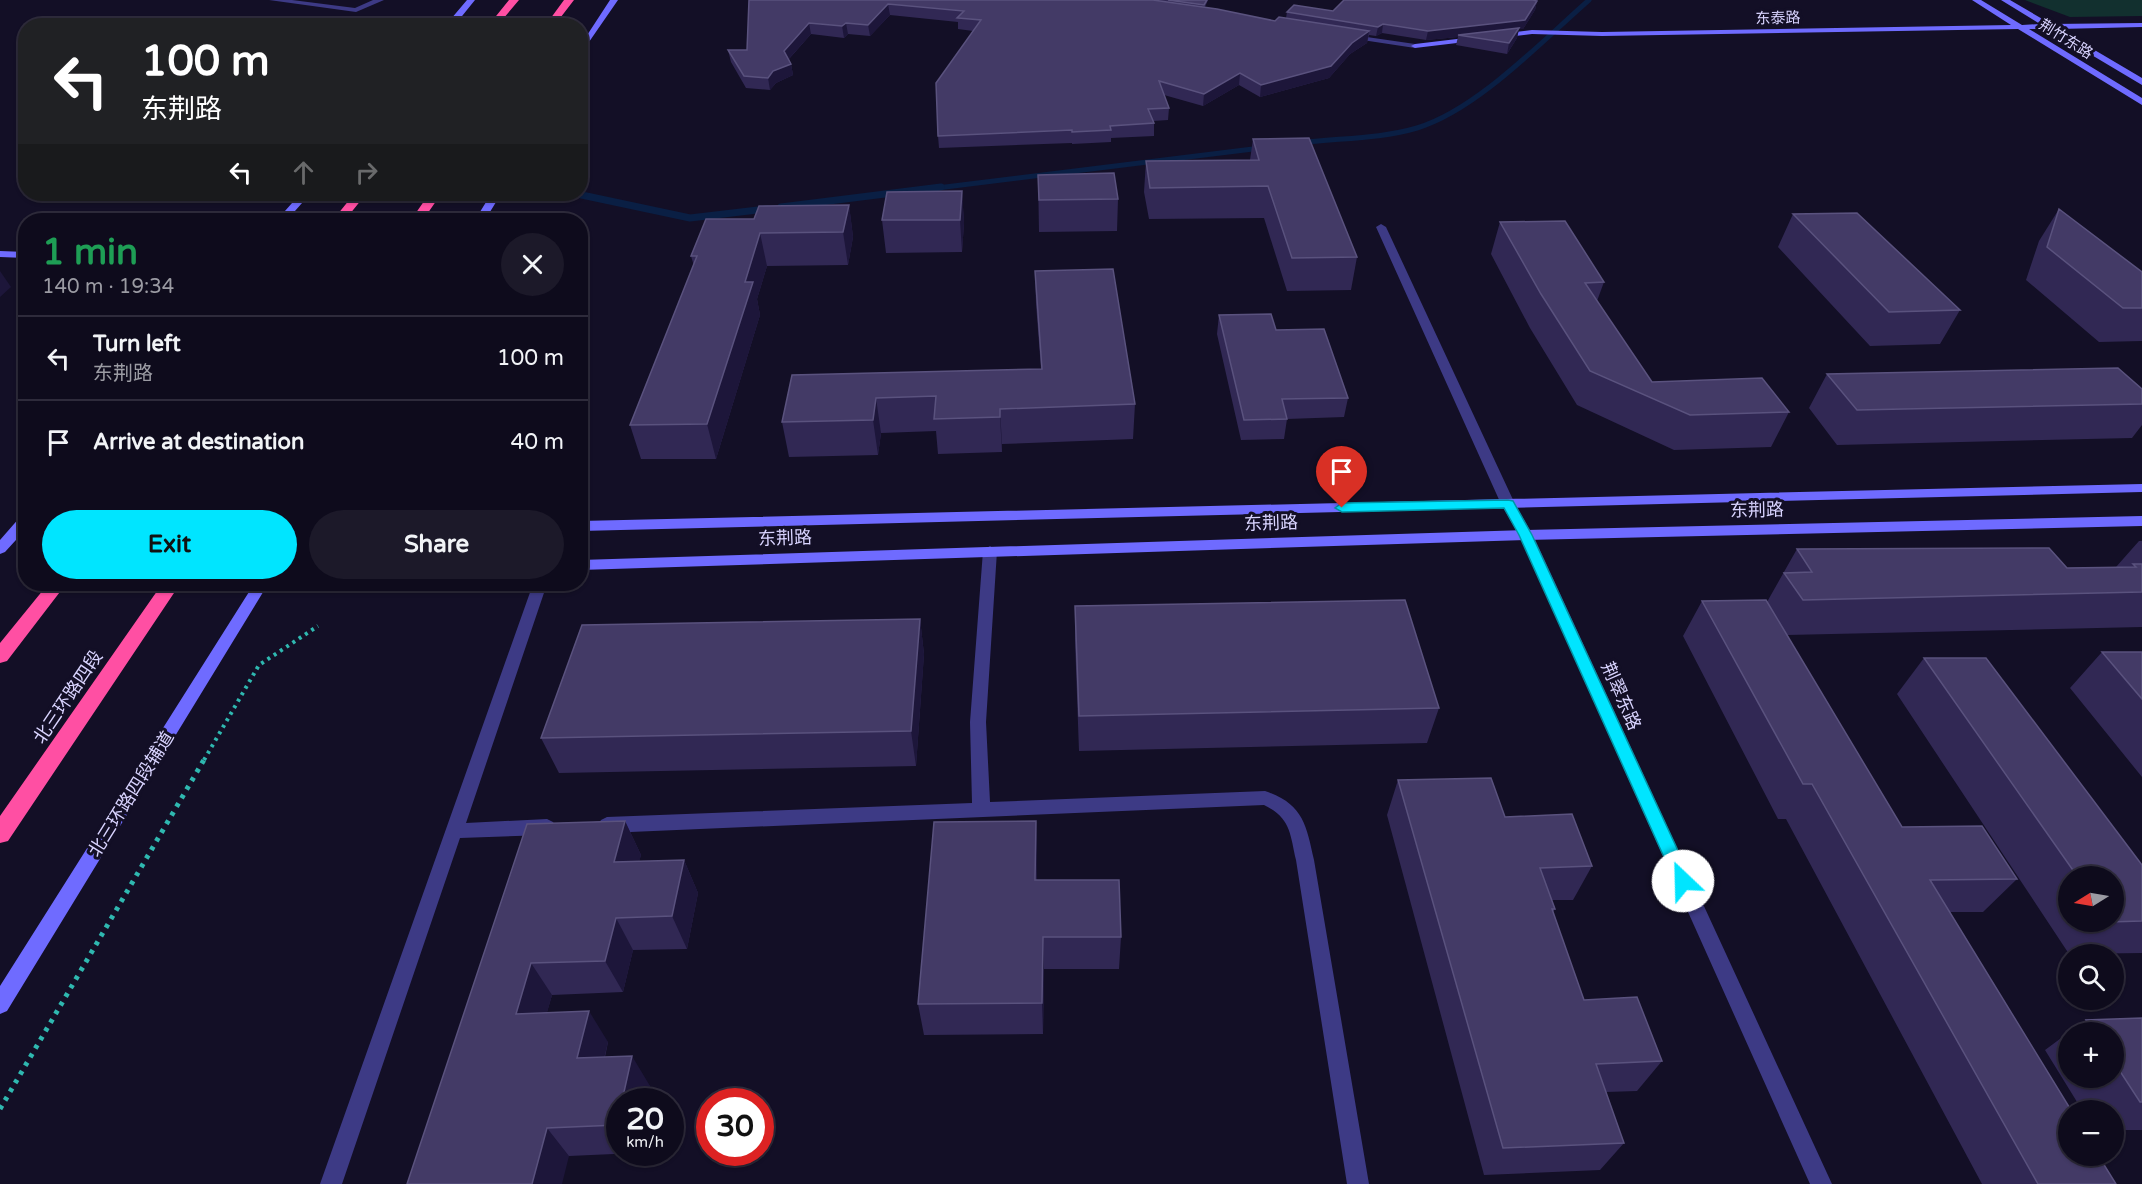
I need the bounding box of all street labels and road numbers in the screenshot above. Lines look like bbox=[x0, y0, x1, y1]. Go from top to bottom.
street label: 东泰路 bbox=[1755, 9, 1801, 27]
street label: 荆竹东路 bbox=[2036, 15, 2096, 63]
street label: 东荆路 bbox=[1730, 499, 1784, 521]
street label: 东荆路 bbox=[1244, 511, 1298, 535]
street label: 东荆路 bbox=[758, 526, 812, 550]
street label: 北三环路四段 bbox=[29, 646, 107, 748]
street label: 荆翠东路 bbox=[1596, 659, 1646, 733]
street label: 北三环路四段辅道 bbox=[84, 727, 178, 861]

